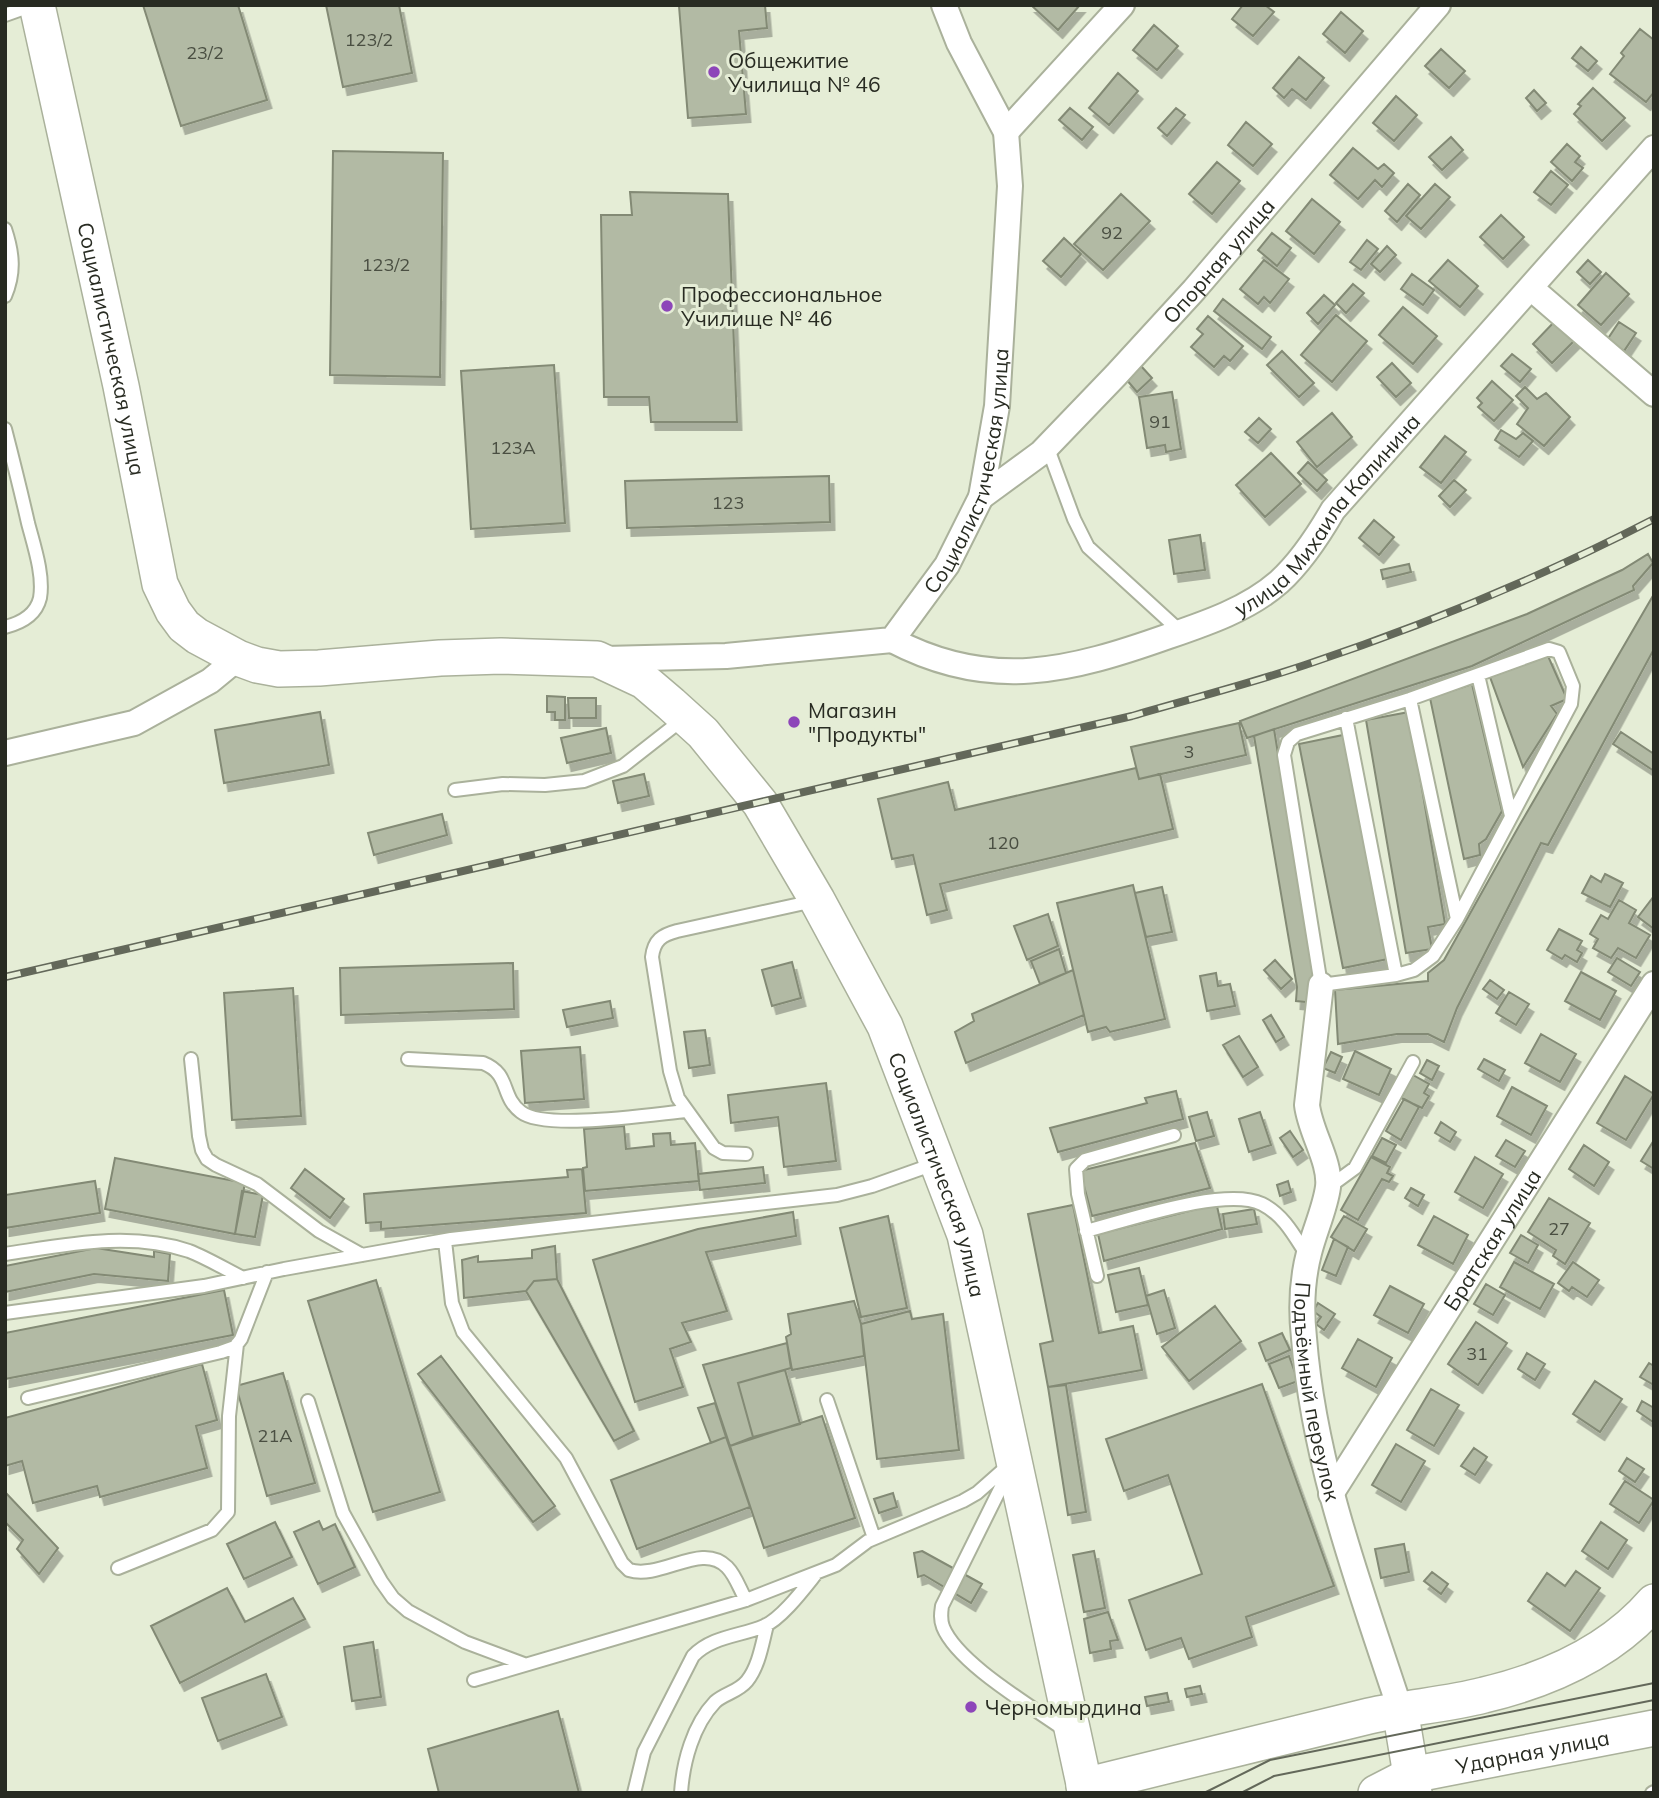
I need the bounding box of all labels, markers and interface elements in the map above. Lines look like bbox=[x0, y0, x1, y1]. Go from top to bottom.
house number: 123/2 bbox=[345, 28, 393, 51]
house number: 23/2 bbox=[186, 41, 224, 64]
place label: Общежитие Училища № 46 bbox=[727, 47, 881, 97]
marker: Общежитие Училища № 46 bbox=[706, 64, 722, 80]
street label: Опорная улица bbox=[1157, 193, 1280, 329]
street label: Социалистическая улица bbox=[72, 220, 151, 478]
house number: 92 bbox=[1101, 221, 1123, 244]
house number: 123/2 bbox=[362, 253, 410, 276]
place label: Профессиональное Училище № 46 bbox=[680, 281, 882, 331]
marker: Профессиональное Училище № 46 bbox=[659, 298, 675, 314]
street label: Социалистическая улица bbox=[918, 347, 1013, 599]
street label: улица Михаила Калинина bbox=[1230, 408, 1425, 621]
house number: 91 bbox=[1149, 410, 1171, 433]
house number: 123А bbox=[490, 436, 536, 459]
house number: 123 bbox=[712, 491, 744, 514]
place label: Магазин "Продукты" bbox=[808, 697, 926, 747]
marker: Магазин "Продукты" bbox=[786, 714, 802, 730]
house number: 3 bbox=[1184, 740, 1194, 763]
house number: 120 bbox=[987, 831, 1019, 854]
street label: Социалистическая улица bbox=[883, 1048, 991, 1300]
street label: Братская улица bbox=[1438, 1164, 1546, 1315]
house number: 27 bbox=[1548, 1217, 1570, 1240]
street label: Подъёмный переулок bbox=[1289, 1281, 1346, 1504]
house number: 31 bbox=[1466, 1342, 1488, 1365]
house number: 21А bbox=[258, 1424, 292, 1447]
place label: Черномырдина bbox=[985, 1694, 1142, 1720]
marker: Черномырдина bbox=[963, 1699, 979, 1715]
street label: Ударная улица bbox=[1452, 1724, 1611, 1779]

